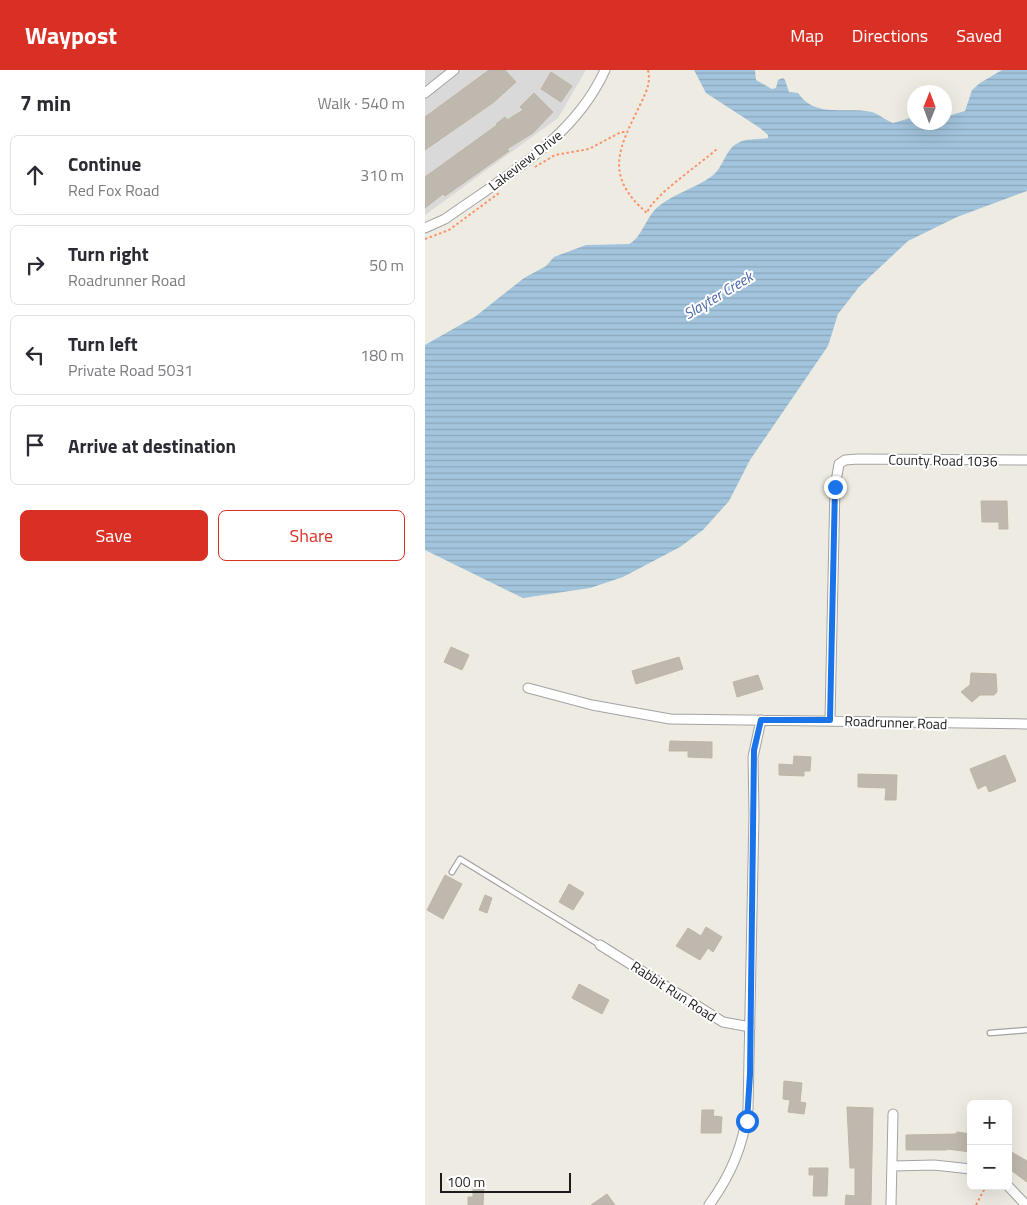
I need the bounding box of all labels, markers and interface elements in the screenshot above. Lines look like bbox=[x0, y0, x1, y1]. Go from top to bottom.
text: Waypost bbox=[25, 17, 117, 53]
text: Map bbox=[790, 22, 824, 49]
text: Directions bbox=[852, 22, 928, 49]
text: Saved bbox=[956, 22, 1002, 49]
north arrow bbox=[907, 85, 952, 130]
text: 7 min bbox=[20, 87, 71, 119]
text: Walk · 540 m bbox=[317, 91, 405, 115]
street label: Lakeview Drive bbox=[484, 125, 566, 195]
text: Continue bbox=[68, 149, 141, 178]
icon: ahead bbox=[21, 161, 49, 189]
text: 310 m bbox=[360, 163, 404, 187]
text: Red Fox Road bbox=[68, 178, 160, 202]
text: Turn right bbox=[68, 239, 149, 268]
icon: right bbox=[21, 251, 49, 279]
text: 50 m bbox=[369, 253, 404, 277]
water label: Slayter Creek bbox=[679, 264, 759, 325]
text: Roadrunner Road bbox=[68, 268, 186, 292]
text: Turn left bbox=[68, 329, 138, 358]
icon: left bbox=[21, 341, 49, 369]
text: 180 m bbox=[360, 343, 404, 367]
text: Private Road 5031 bbox=[68, 358, 193, 382]
icon: arrive bbox=[21, 431, 49, 459]
text: Arrive at destination bbox=[68, 431, 236, 460]
street label: County Road 1036 bbox=[888, 449, 998, 471]
route end bbox=[824, 476, 847, 499]
button: Save bbox=[20, 510, 208, 561]
button: Share bbox=[218, 510, 405, 561]
street label: Roadrunner Road bbox=[844, 710, 948, 734]
street label: Rabbit Run Road bbox=[627, 955, 721, 1027]
map controls bbox=[967, 1100, 1012, 1190]
button: + bbox=[967, 1100, 1012, 1145]
route start bbox=[736, 1110, 759, 1133]
button: − bbox=[967, 1145, 1012, 1190]
scale bar bbox=[440, 1170, 571, 1193]
text: 100 m bbox=[447, 1171, 485, 1192]

